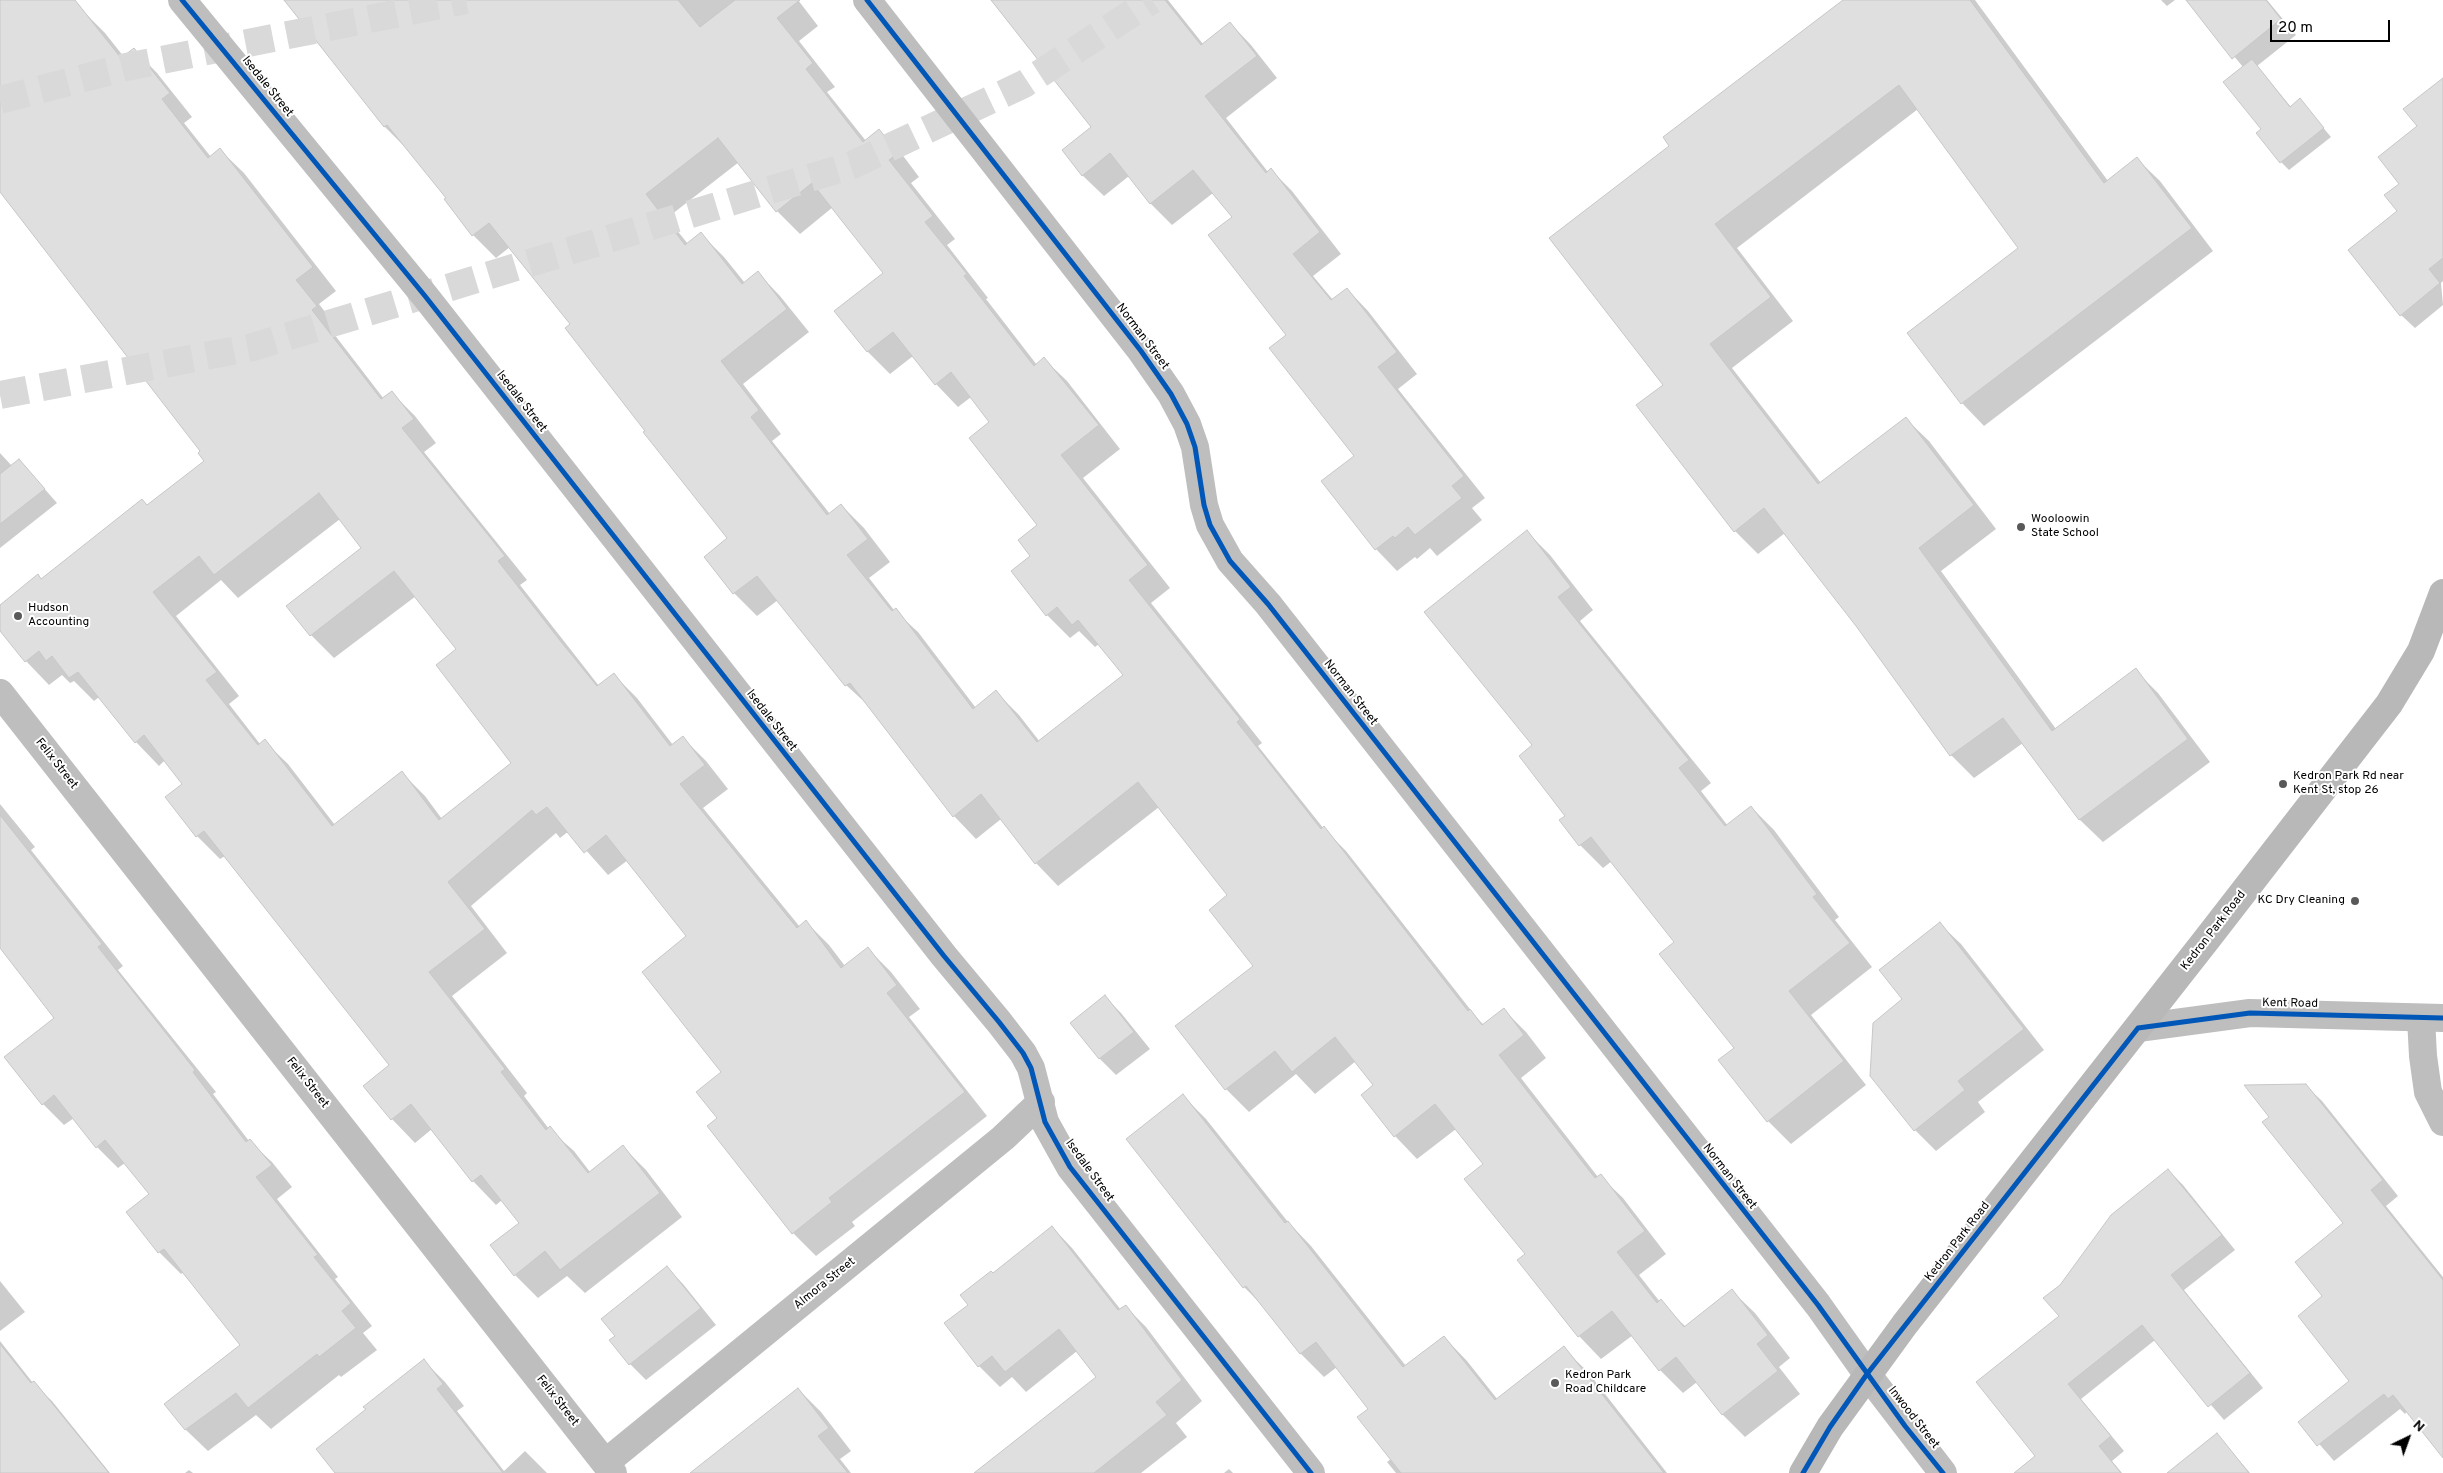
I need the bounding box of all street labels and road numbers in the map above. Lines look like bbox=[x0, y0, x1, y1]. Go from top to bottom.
street label: Isedale Street bbox=[238, 54, 296, 120]
street label: Norman Street bbox=[1112, 301, 1172, 373]
street label: Isedale Street bbox=[493, 368, 549, 436]
street label: Norman Street bbox=[1320, 657, 1380, 729]
street label: Isedale Street bbox=[743, 687, 799, 755]
street label: Felix Street bbox=[32, 736, 80, 792]
street label: Kedron Park Road bbox=[2178, 888, 2250, 974]
street label: Kent Road bbox=[2262, 996, 2318, 1012]
street label: Felix Street bbox=[283, 1055, 331, 1111]
street label: Isedale Street bbox=[1061, 1137, 1117, 1205]
street label: Norman Street bbox=[1699, 1141, 1759, 1213]
street label: Kedron Park Road bbox=[1922, 1199, 1994, 1285]
street label: Almora Street bbox=[791, 1255, 859, 1313]
street label: Felix Street bbox=[533, 1373, 581, 1429]
street label: Inwood Street bbox=[1884, 1384, 1942, 1452]

